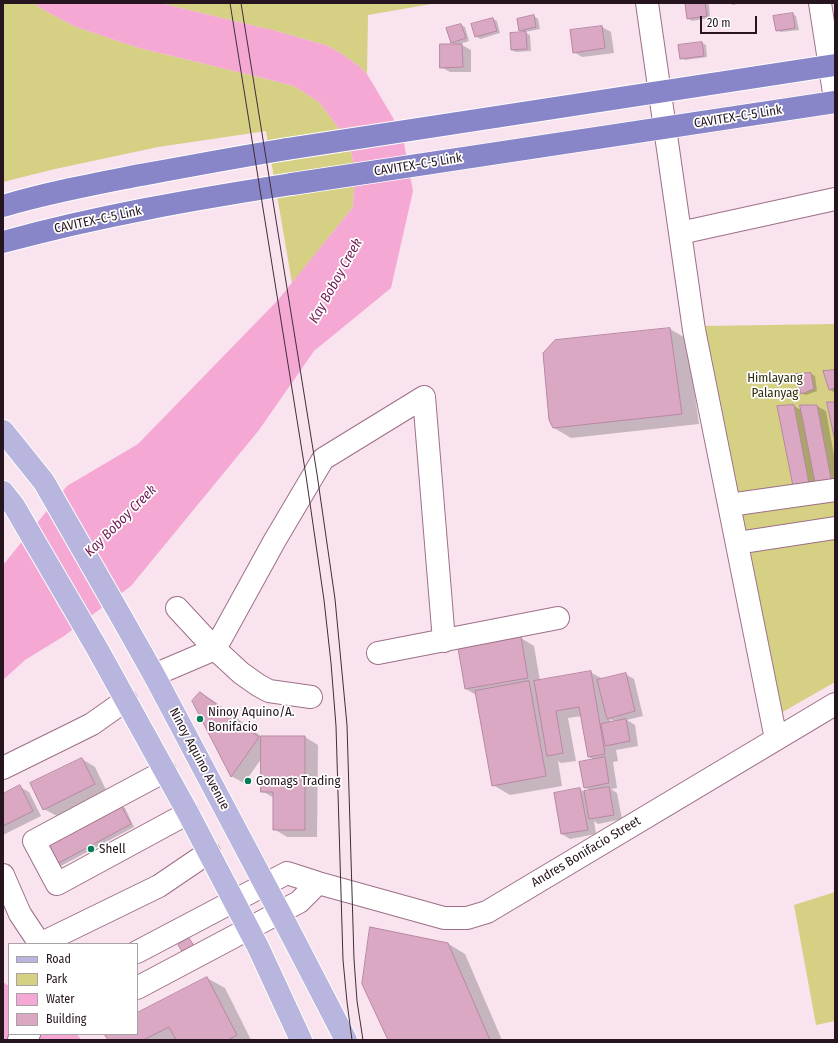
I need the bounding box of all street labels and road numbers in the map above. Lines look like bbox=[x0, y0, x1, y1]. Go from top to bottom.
street label: CAVITEX–C-5 Link bbox=[693, 102, 783, 132]
street label: CAVITEX–C-5 Link bbox=[373, 150, 463, 180]
street label: CAVITEX–C-5 Link bbox=[53, 203, 143, 237]
street label: Ninoy Aquino Avenue bbox=[166, 705, 232, 813]
street label: Andres Bonifacio Street bbox=[529, 813, 643, 891]

